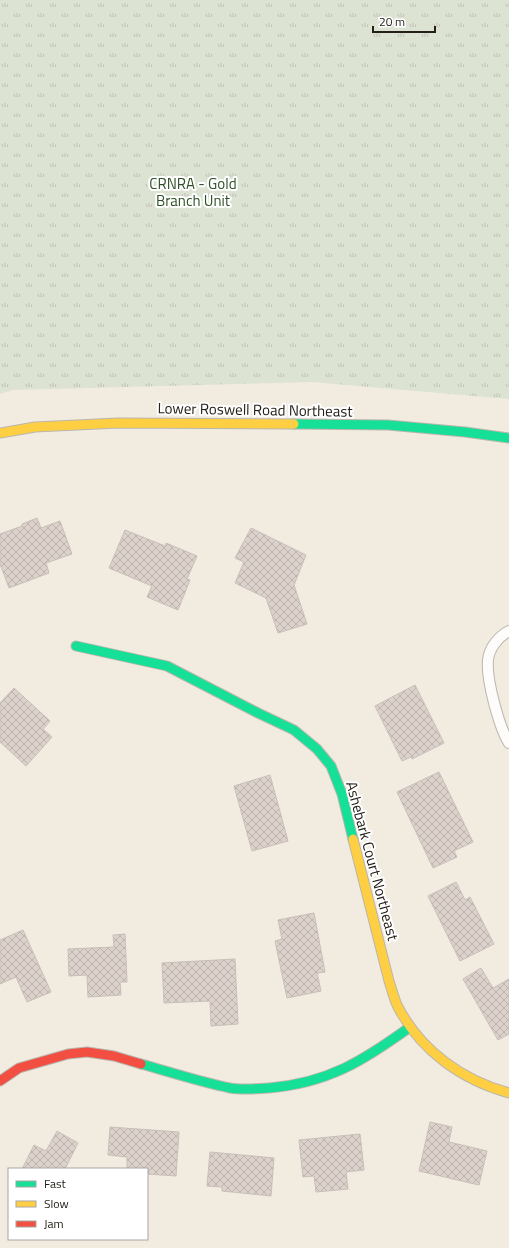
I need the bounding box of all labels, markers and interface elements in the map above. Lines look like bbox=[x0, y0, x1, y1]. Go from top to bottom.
scale bar bbox=[373, 8, 435, 34]
text: 20 m bbox=[379, 12, 405, 31]
park label: CRNRA - Gold Branch Unit bbox=[149, 172, 237, 212]
street label: Lower Roswell Road Northeast bbox=[157, 396, 353, 423]
street label: Ashebark Court Northeast bbox=[340, 779, 405, 944]
legend bbox=[8, 1168, 148, 1240]
text: Fast bbox=[44, 1174, 67, 1193]
text: Slow bbox=[44, 1194, 69, 1213]
text: Jam bbox=[44, 1214, 64, 1233]

